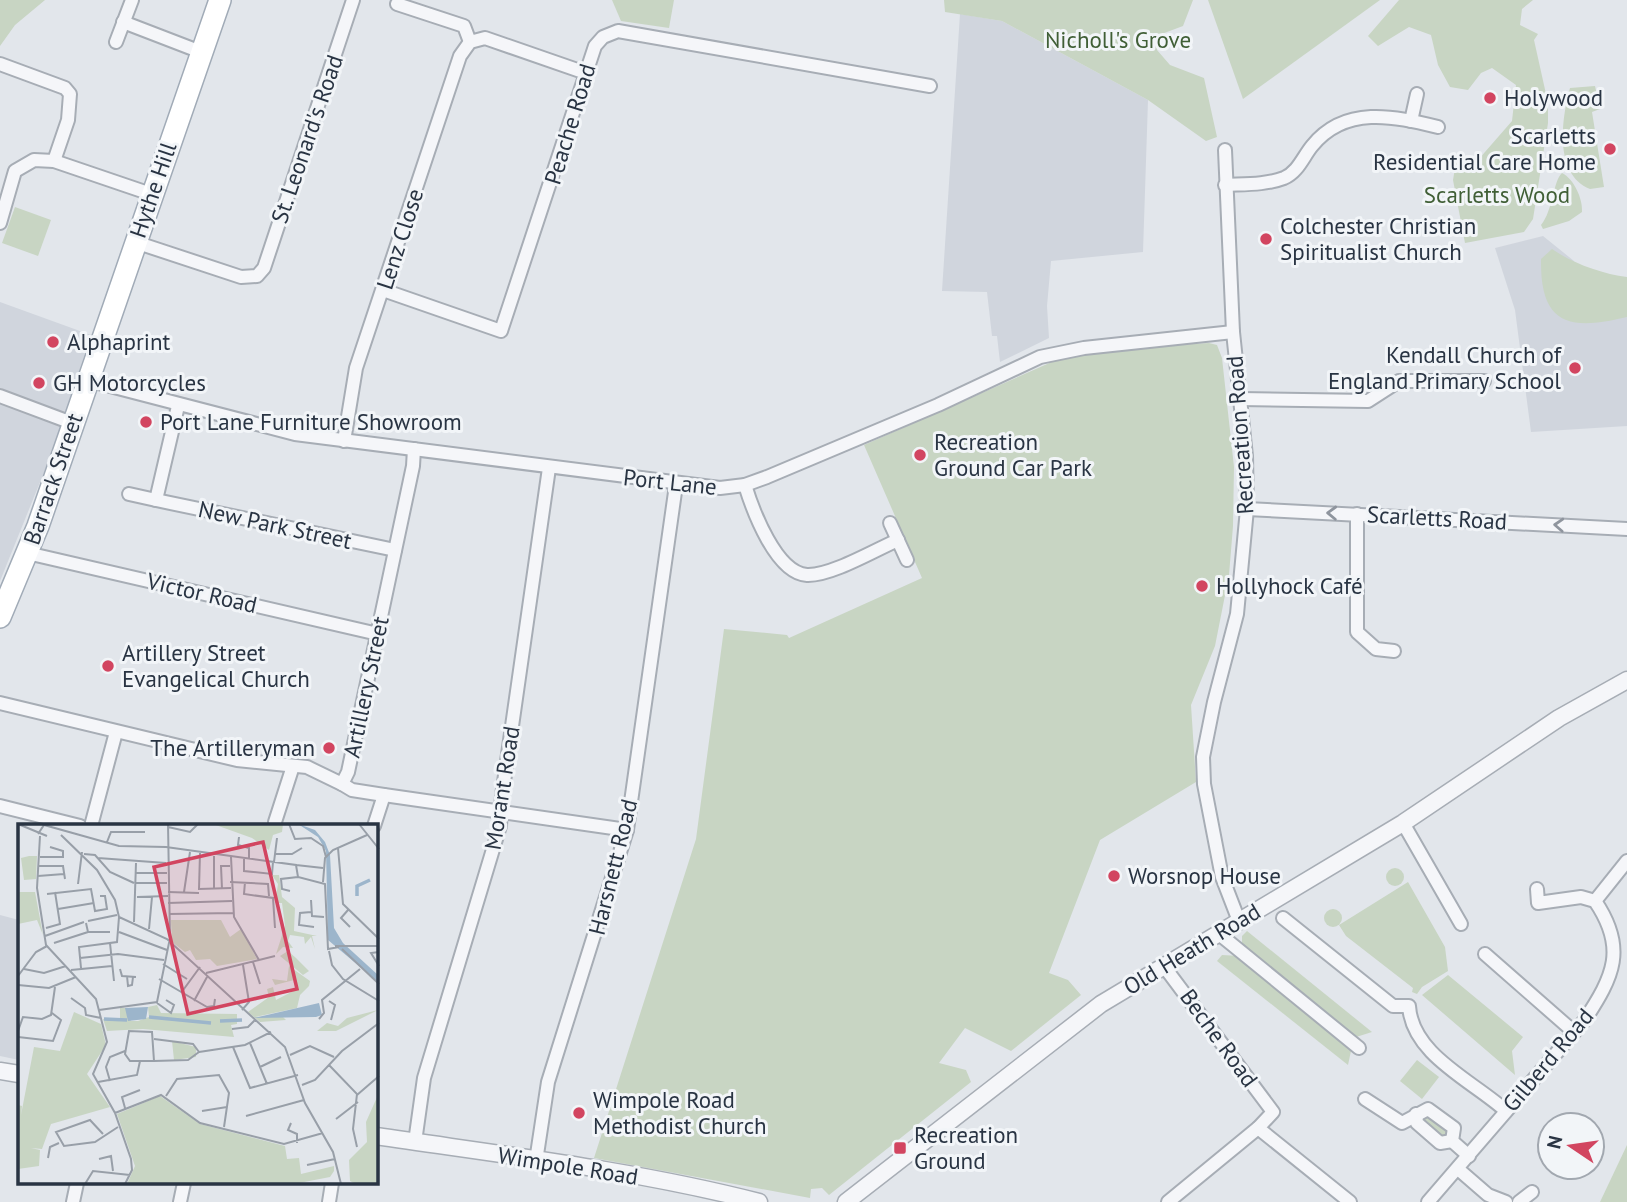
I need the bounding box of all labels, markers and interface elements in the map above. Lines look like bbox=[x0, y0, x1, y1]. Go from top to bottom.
park label: Nicholl's Grove bbox=[1045, 25, 1191, 54]
street label: St. Leonard's Road bbox=[264, 51, 349, 227]
street label: Peache Road bbox=[537, 60, 602, 188]
place label: Holywood bbox=[1504, 83, 1603, 112]
marker: Holywood bbox=[1482, 90, 1498, 106]
place label: Scarletts Residential Care Home bbox=[1373, 121, 1596, 176]
street label: Hythe Hill bbox=[123, 138, 183, 242]
marker: Scarletts Residential Care Home bbox=[1602, 141, 1618, 157]
park label: Scarletts Wood bbox=[1424, 180, 1570, 209]
street label: Lenz Close bbox=[370, 185, 429, 293]
place label: Colchester Christian Spiritualist Church bbox=[1280, 211, 1476, 266]
marker: Colchester Christian Spiritualist Church bbox=[1258, 231, 1274, 247]
place label: Alphaprint bbox=[67, 327, 171, 356]
marker: Alphaprint bbox=[45, 334, 61, 350]
place label: Kendall Church of England Primary School bbox=[1328, 340, 1563, 395]
street label: Recreation Road bbox=[1219, 355, 1260, 515]
marker: Kendall Church of England Primary School bbox=[1567, 360, 1583, 376]
place label: GH Motorcycles bbox=[53, 368, 206, 397]
marker: GH Motorcycles bbox=[31, 375, 47, 391]
place label: Port Lane Furniture Showroom bbox=[160, 407, 462, 436]
street label: Barrack Street bbox=[16, 409, 89, 549]
marker: Port Lane Furniture Showroom bbox=[138, 414, 154, 430]
place label: Recreation Ground Car Park bbox=[934, 427, 1092, 482]
marker: Recreation Ground Car Park bbox=[912, 447, 928, 463]
street label: Port Lane bbox=[622, 462, 718, 501]
street label: New Park Street bbox=[196, 494, 355, 555]
street label: Scarletts Road bbox=[1366, 499, 1508, 536]
one-way arrow bbox=[1326, 505, 1336, 521]
one-way arrow bbox=[1553, 518, 1564, 533]
street label: Victor Road bbox=[143, 566, 260, 619]
place label: Hollyhock Café bbox=[1216, 571, 1363, 600]
marker: Hollyhock Café bbox=[1194, 578, 1210, 594]
street label: Artillery Street bbox=[336, 613, 395, 760]
place label: Artillery Street Evangelical Church bbox=[122, 638, 310, 693]
marker: Artillery Street Evangelical Church bbox=[100, 658, 116, 674]
street label: Morant Road bbox=[477, 724, 526, 852]
place label: The Artilleryman bbox=[150, 733, 315, 762]
marker: The Artilleryman bbox=[321, 740, 337, 756]
street label: Harsnett Road bbox=[582, 796, 643, 938]
inset map bbox=[18, 824, 378, 1184]
place label: Worsnop House bbox=[1128, 861, 1281, 890]
marker: Worsnop House bbox=[1106, 868, 1122, 884]
street label: Old Heath Road bbox=[1118, 896, 1266, 1001]
street label: Beche Road bbox=[1174, 983, 1265, 1092]
street label: Gilberd Road bbox=[1496, 1002, 1599, 1117]
place label: Wimpole Road Methodist Church bbox=[593, 1085, 767, 1140]
marker: Wimpole Road Methodist Church bbox=[571, 1105, 587, 1121]
north arrow bbox=[1536, 1111, 1606, 1181]
place label: Recreation Ground bbox=[914, 1120, 1018, 1175]
text: N bbox=[1541, 1133, 1568, 1151]
street label: Wimpole Road bbox=[496, 1140, 640, 1191]
marker: Recreation Ground bbox=[892, 1140, 908, 1156]

